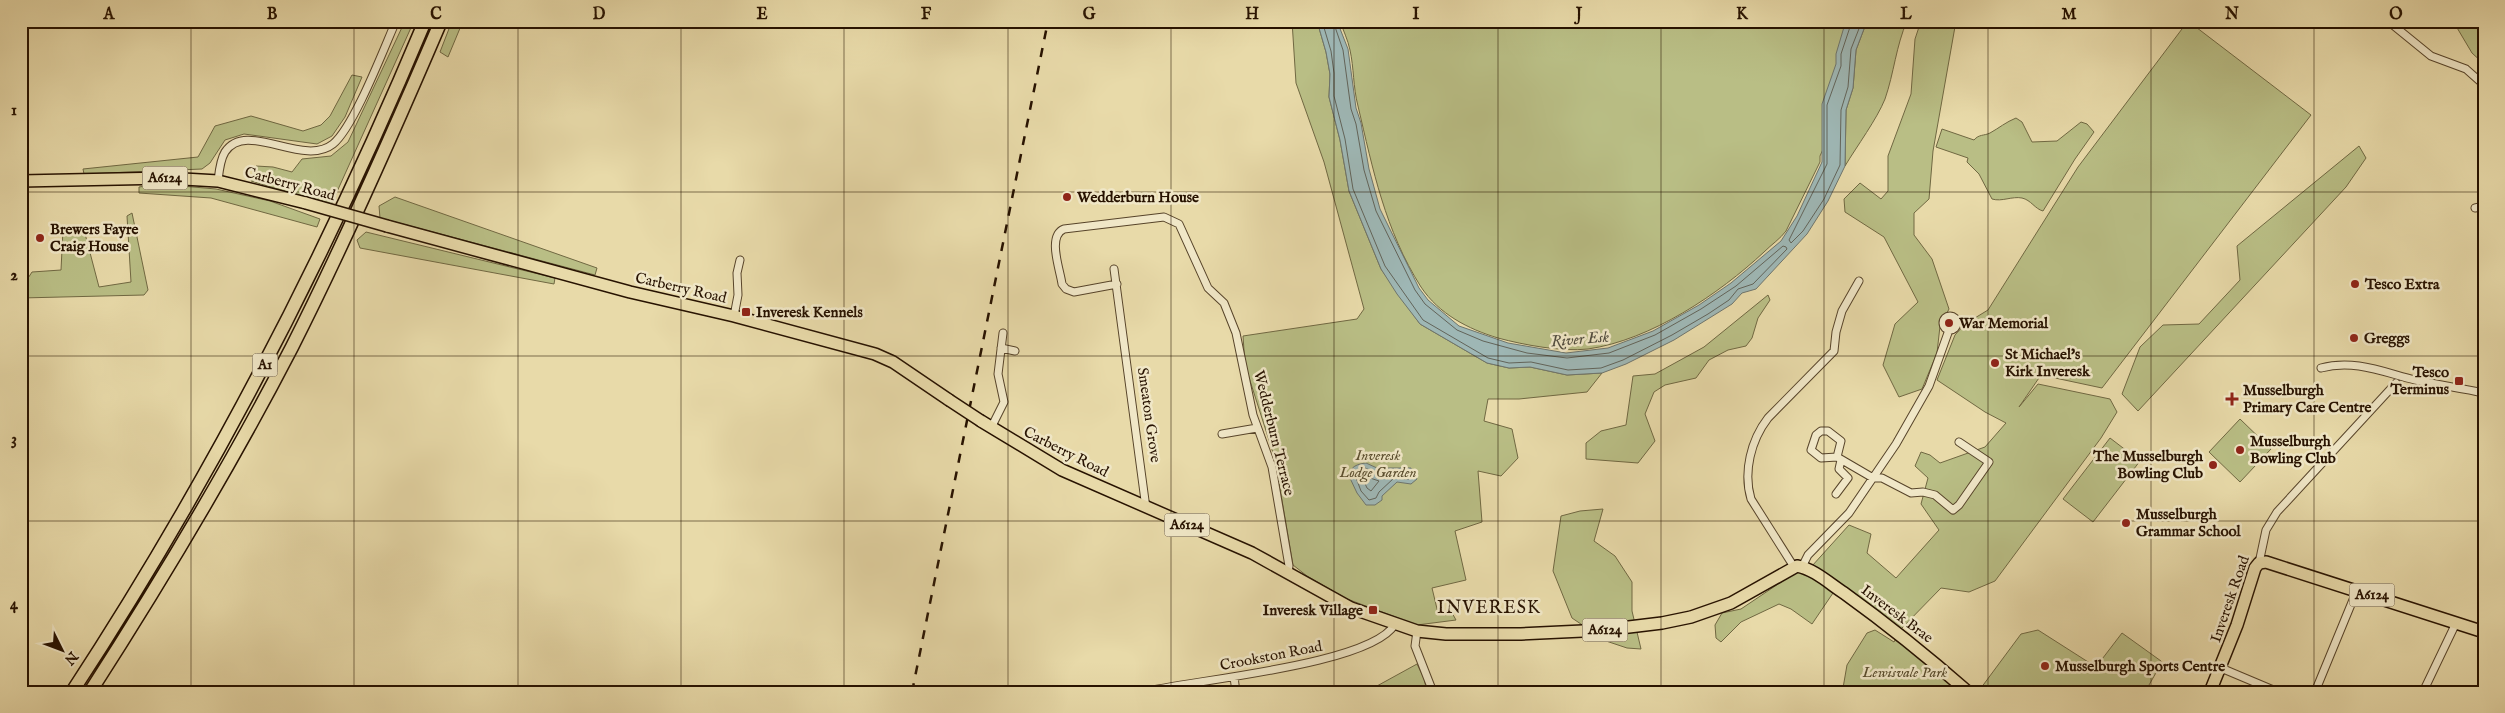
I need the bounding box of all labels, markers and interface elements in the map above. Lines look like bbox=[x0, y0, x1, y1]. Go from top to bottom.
text: A bbox=[103, 5, 116, 25]
text: B bbox=[267, 5, 278, 25]
text: C bbox=[430, 5, 442, 25]
text: D bbox=[593, 5, 606, 25]
text: E bbox=[756, 5, 768, 25]
text: F bbox=[921, 5, 932, 25]
text: G bbox=[1083, 5, 1096, 25]
text: H bbox=[1245, 5, 1259, 25]
text: I bbox=[1413, 5, 1420, 25]
text: J bbox=[1574, 5, 1583, 25]
text: K bbox=[1736, 5, 1749, 25]
text: L bbox=[1900, 5, 1912, 25]
text: M bbox=[2061, 5, 2077, 25]
text: N bbox=[2224, 5, 2239, 25]
text: O bbox=[2389, 5, 2403, 25]
text: 1 bbox=[11, 101, 17, 121]
street label: Carberry Road bbox=[243, 163, 338, 205]
road number: A6124 bbox=[142, 167, 188, 190]
place label: Wedderburn House bbox=[1076, 188, 1199, 207]
marker: Wedderburn House bbox=[1061, 191, 1073, 203]
place label: Brewers Fayre Craig House bbox=[50, 220, 139, 256]
marker: Brewers Fayre Craig House bbox=[34, 232, 46, 244]
text: 2 bbox=[10, 266, 18, 286]
street label: Carberry Road bbox=[633, 268, 730, 308]
place label: Tesco Extra bbox=[2364, 275, 2440, 294]
marker: Tesco Extra bbox=[2349, 278, 2361, 290]
place label: Inveresk Kennels bbox=[756, 303, 863, 322]
marker: Inveresk Kennels bbox=[740, 306, 752, 318]
place label: War Memorial bbox=[1958, 314, 2049, 333]
marker: War Memorial bbox=[1943, 317, 1955, 329]
water label: River Esk bbox=[1550, 327, 1611, 353]
place label: Greggs bbox=[2364, 329, 2411, 348]
marker: Greggs bbox=[2348, 332, 2360, 344]
place label: St Michael's Kirk Inveresk bbox=[2005, 345, 2091, 381]
road number: A1 bbox=[252, 354, 278, 376]
marker: St Michael's Kirk Inveresk bbox=[1989, 357, 2001, 369]
place label: Tesco Terminus bbox=[2389, 363, 2450, 399]
street label: Smeaton Grove bbox=[1133, 366, 1165, 464]
street label: Wedderburn Terrace bbox=[1249, 368, 1299, 498]
marker: Tesco Terminus bbox=[2453, 375, 2465, 387]
place label: Musselburgh Primary Care Centre bbox=[2243, 381, 2372, 417]
marker: Musselburgh Primary Care Centre bbox=[2225, 392, 2239, 406]
street label: Carberry Road bbox=[1020, 422, 1113, 482]
text: 3 bbox=[11, 430, 17, 450]
place label: Musselburgh Bowling Club bbox=[2250, 432, 2336, 468]
marker: Musselburgh Bowling Club bbox=[2234, 444, 2246, 456]
park label: Inveresk Lodge Garden bbox=[1338, 446, 1417, 483]
place label: The Musselburgh Bowling Club bbox=[2092, 447, 2204, 483]
marker: The Musselburgh Bowling Club bbox=[2207, 459, 2219, 471]
place label: Musselburgh Grammar School bbox=[2136, 505, 2242, 541]
road number: A6124 bbox=[1164, 514, 1210, 536]
marker: Musselburgh Grammar School bbox=[2120, 517, 2132, 529]
street label: Inveresk Road bbox=[2206, 552, 2254, 645]
street label: Inveresk Brae bbox=[1857, 581, 1937, 647]
road number: A6124 bbox=[2350, 584, 2394, 606]
text: 4 bbox=[10, 595, 19, 615]
district label: INVERESK bbox=[1437, 597, 1541, 620]
place label: Inveresk Village bbox=[1263, 601, 1363, 620]
marker: Inveresk Village bbox=[1367, 604, 1379, 616]
road number: A6124 bbox=[1582, 618, 1628, 642]
north arrow bbox=[38, 626, 88, 676]
street label: Crookston Road bbox=[1218, 637, 1325, 675]
text: N bbox=[60, 647, 82, 669]
place label: Musselburgh Sports Centre bbox=[2055, 657, 2225, 676]
marker: Musselburgh Sports Centre bbox=[2039, 660, 2051, 672]
park label: Lewisvale Park bbox=[1862, 663, 1947, 682]

